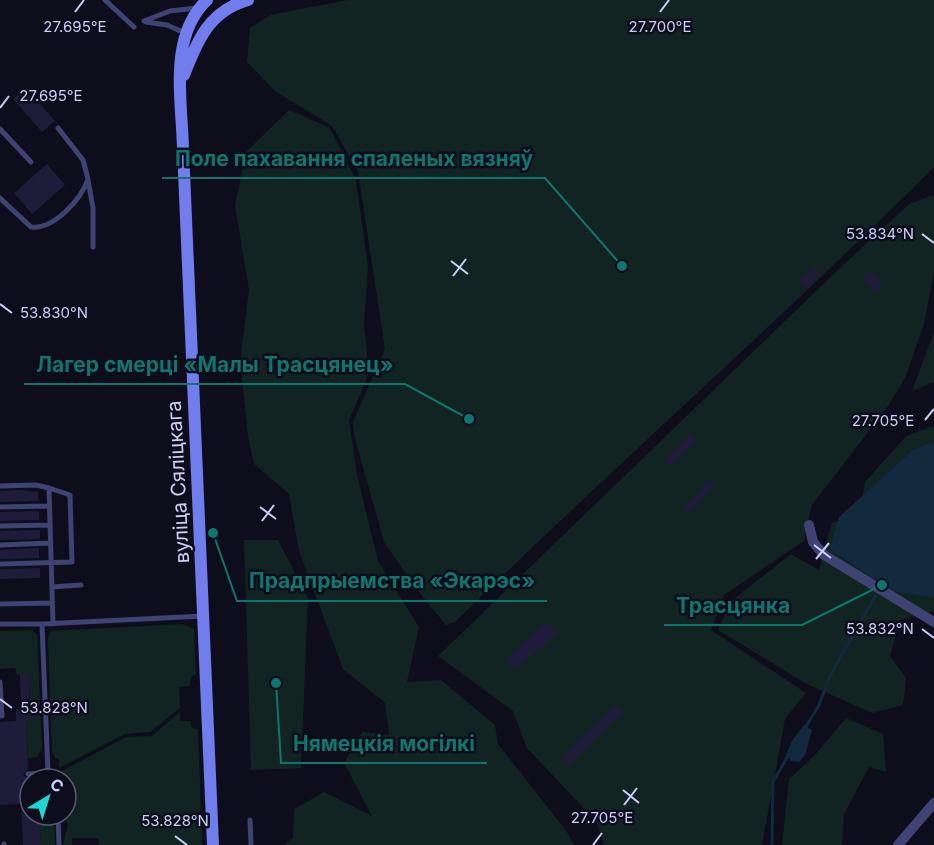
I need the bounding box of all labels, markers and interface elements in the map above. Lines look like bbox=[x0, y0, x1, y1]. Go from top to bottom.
text: 27.695°E bbox=[43, 17, 107, 36]
text: 27.700°E bbox=[629, 17, 691, 36]
text: 27.695°E bbox=[19, 86, 83, 105]
callout: Поле пахавання спаленых вязняў bbox=[162, 139, 545, 178]
text: Поле пахавання спаленых вязняў bbox=[175, 146, 533, 171]
text: 53.834°N bbox=[846, 224, 914, 243]
text: 53.830°N bbox=[20, 303, 88, 322]
callout: Лагер смерці «Малы Трасцянец» bbox=[24, 345, 405, 384]
text: Лагер смерці «Малы Трасцянец» bbox=[36, 352, 394, 377]
street label: вуліца Сяліцкага bbox=[162, 400, 194, 564]
text: 27.705°E bbox=[852, 411, 914, 430]
callout: Прадпрыемства «Экарэс» bbox=[237, 562, 547, 601]
text: Прадпрыемства «Экарэс» bbox=[249, 568, 535, 593]
callout: Трасцянка bbox=[664, 586, 802, 625]
text: Трасцянка bbox=[676, 593, 790, 618]
text: 53.832°N bbox=[846, 619, 914, 638]
text: 53.828°N bbox=[20, 698, 88, 717]
callout: Нямецкія могілкі bbox=[281, 724, 487, 763]
text: Нямецкія могілкі bbox=[293, 731, 475, 756]
north arrow bbox=[18, 767, 78, 827]
text: С bbox=[46, 774, 68, 797]
text: 27.705°E bbox=[571, 808, 633, 827]
text: 53.828°N bbox=[141, 811, 209, 830]

